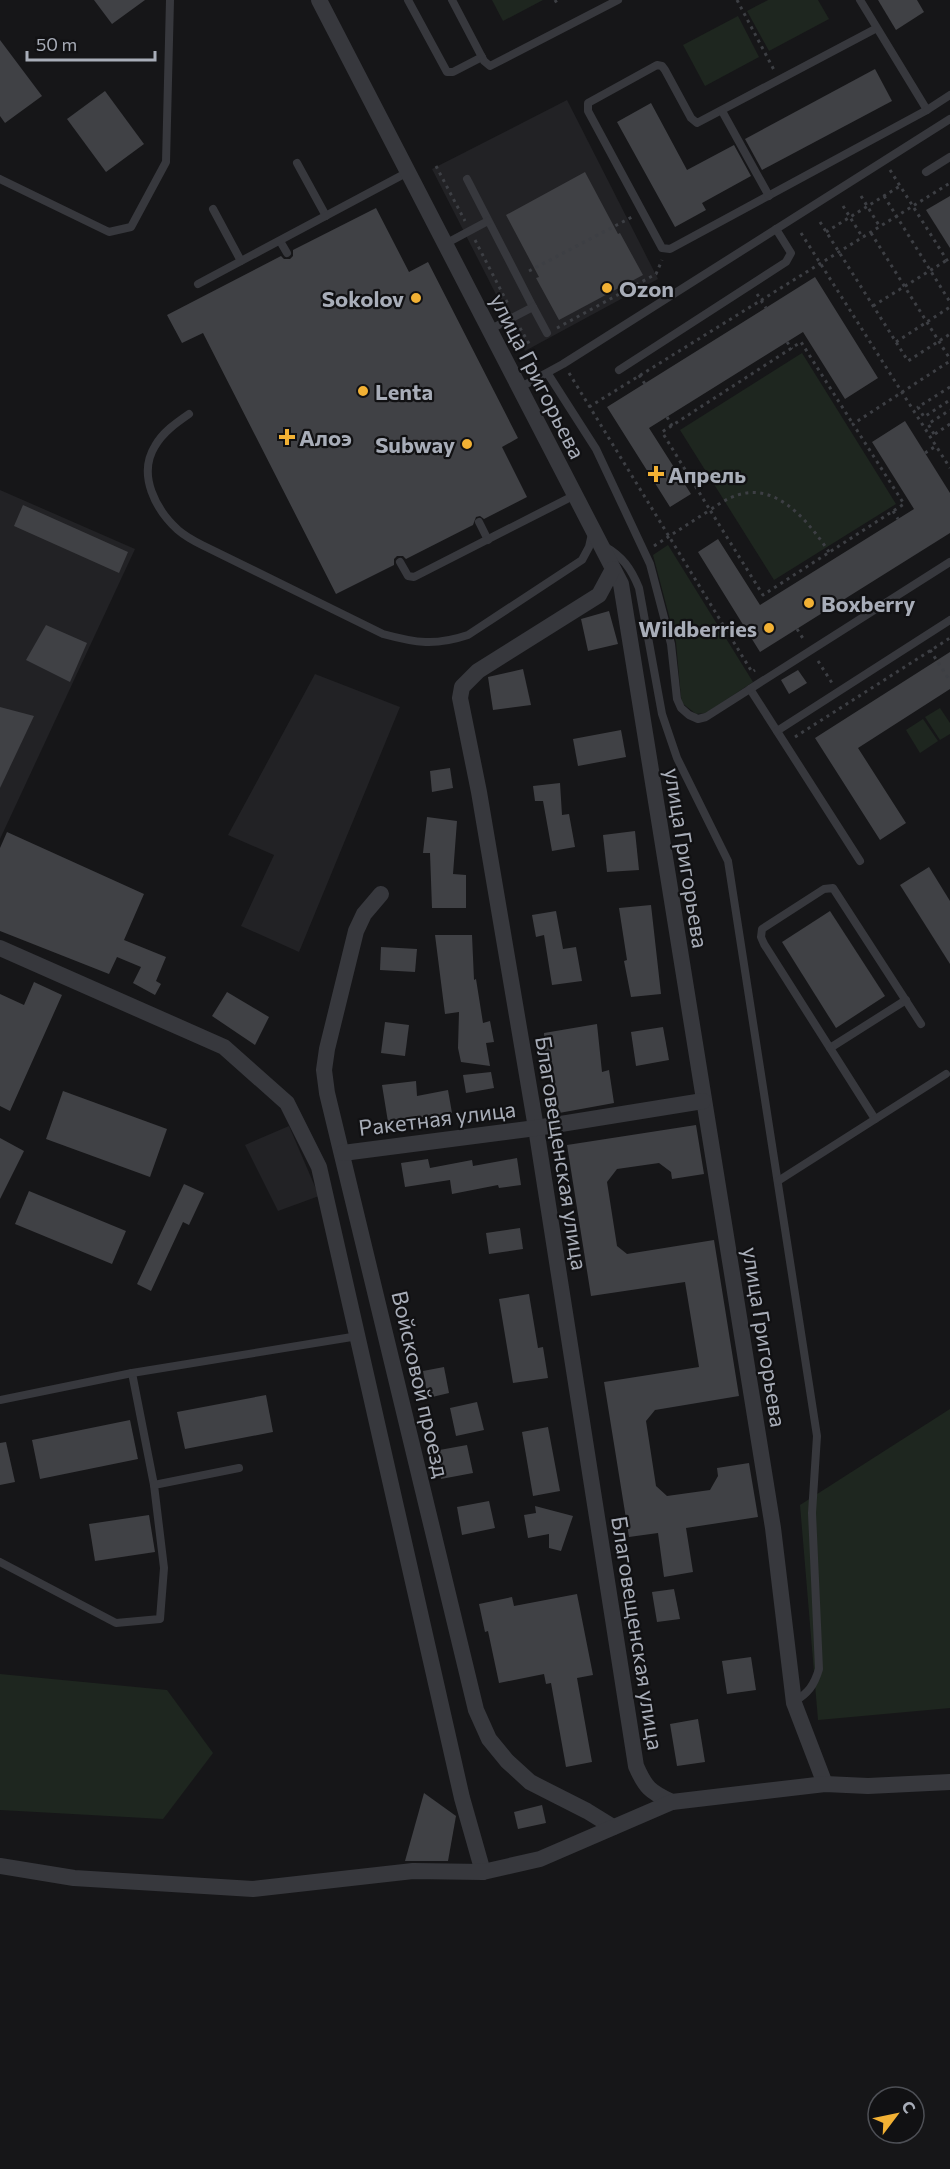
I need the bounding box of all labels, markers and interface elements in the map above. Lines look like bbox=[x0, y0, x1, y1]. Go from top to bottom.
scale bar bbox=[27, 24, 154, 62]
text: 50 m bbox=[36, 33, 77, 55]
place label: Ozon bbox=[619, 275, 674, 302]
marker: Ozon bbox=[600, 281, 614, 295]
place label: Sokolov bbox=[322, 285, 404, 312]
street label: улица Григорьева bbox=[485, 289, 591, 463]
marker: Sokolov bbox=[409, 291, 423, 305]
place label: Lenta bbox=[375, 378, 433, 405]
marker: Lenta bbox=[356, 384, 370, 398]
place label: Алоэ bbox=[299, 424, 352, 451]
marker: Алоэ bbox=[280, 430, 294, 444]
place label: Subway bbox=[375, 431, 455, 458]
marker: Subway bbox=[460, 437, 474, 451]
place label: Апрель bbox=[668, 461, 746, 488]
marker: Апрель bbox=[649, 467, 663, 481]
place label: Boxberry bbox=[821, 590, 915, 617]
marker: Boxberry bbox=[802, 596, 816, 610]
place label: Wildberries bbox=[638, 615, 757, 642]
marker: Wildberries bbox=[762, 621, 776, 635]
street label: улица Григорьева bbox=[659, 766, 715, 950]
street label: Благовещенская улица bbox=[530, 1034, 594, 1272]
street label: Ракетная улица bbox=[357, 1095, 517, 1141]
street label: улица Григорьева bbox=[737, 1245, 793, 1429]
street label: Войсковой проезд bbox=[386, 1288, 456, 1480]
street label: Благовещенская улица bbox=[606, 1514, 670, 1752]
north arrow bbox=[866, 2085, 926, 2145]
text: С bbox=[898, 2097, 920, 2117]

